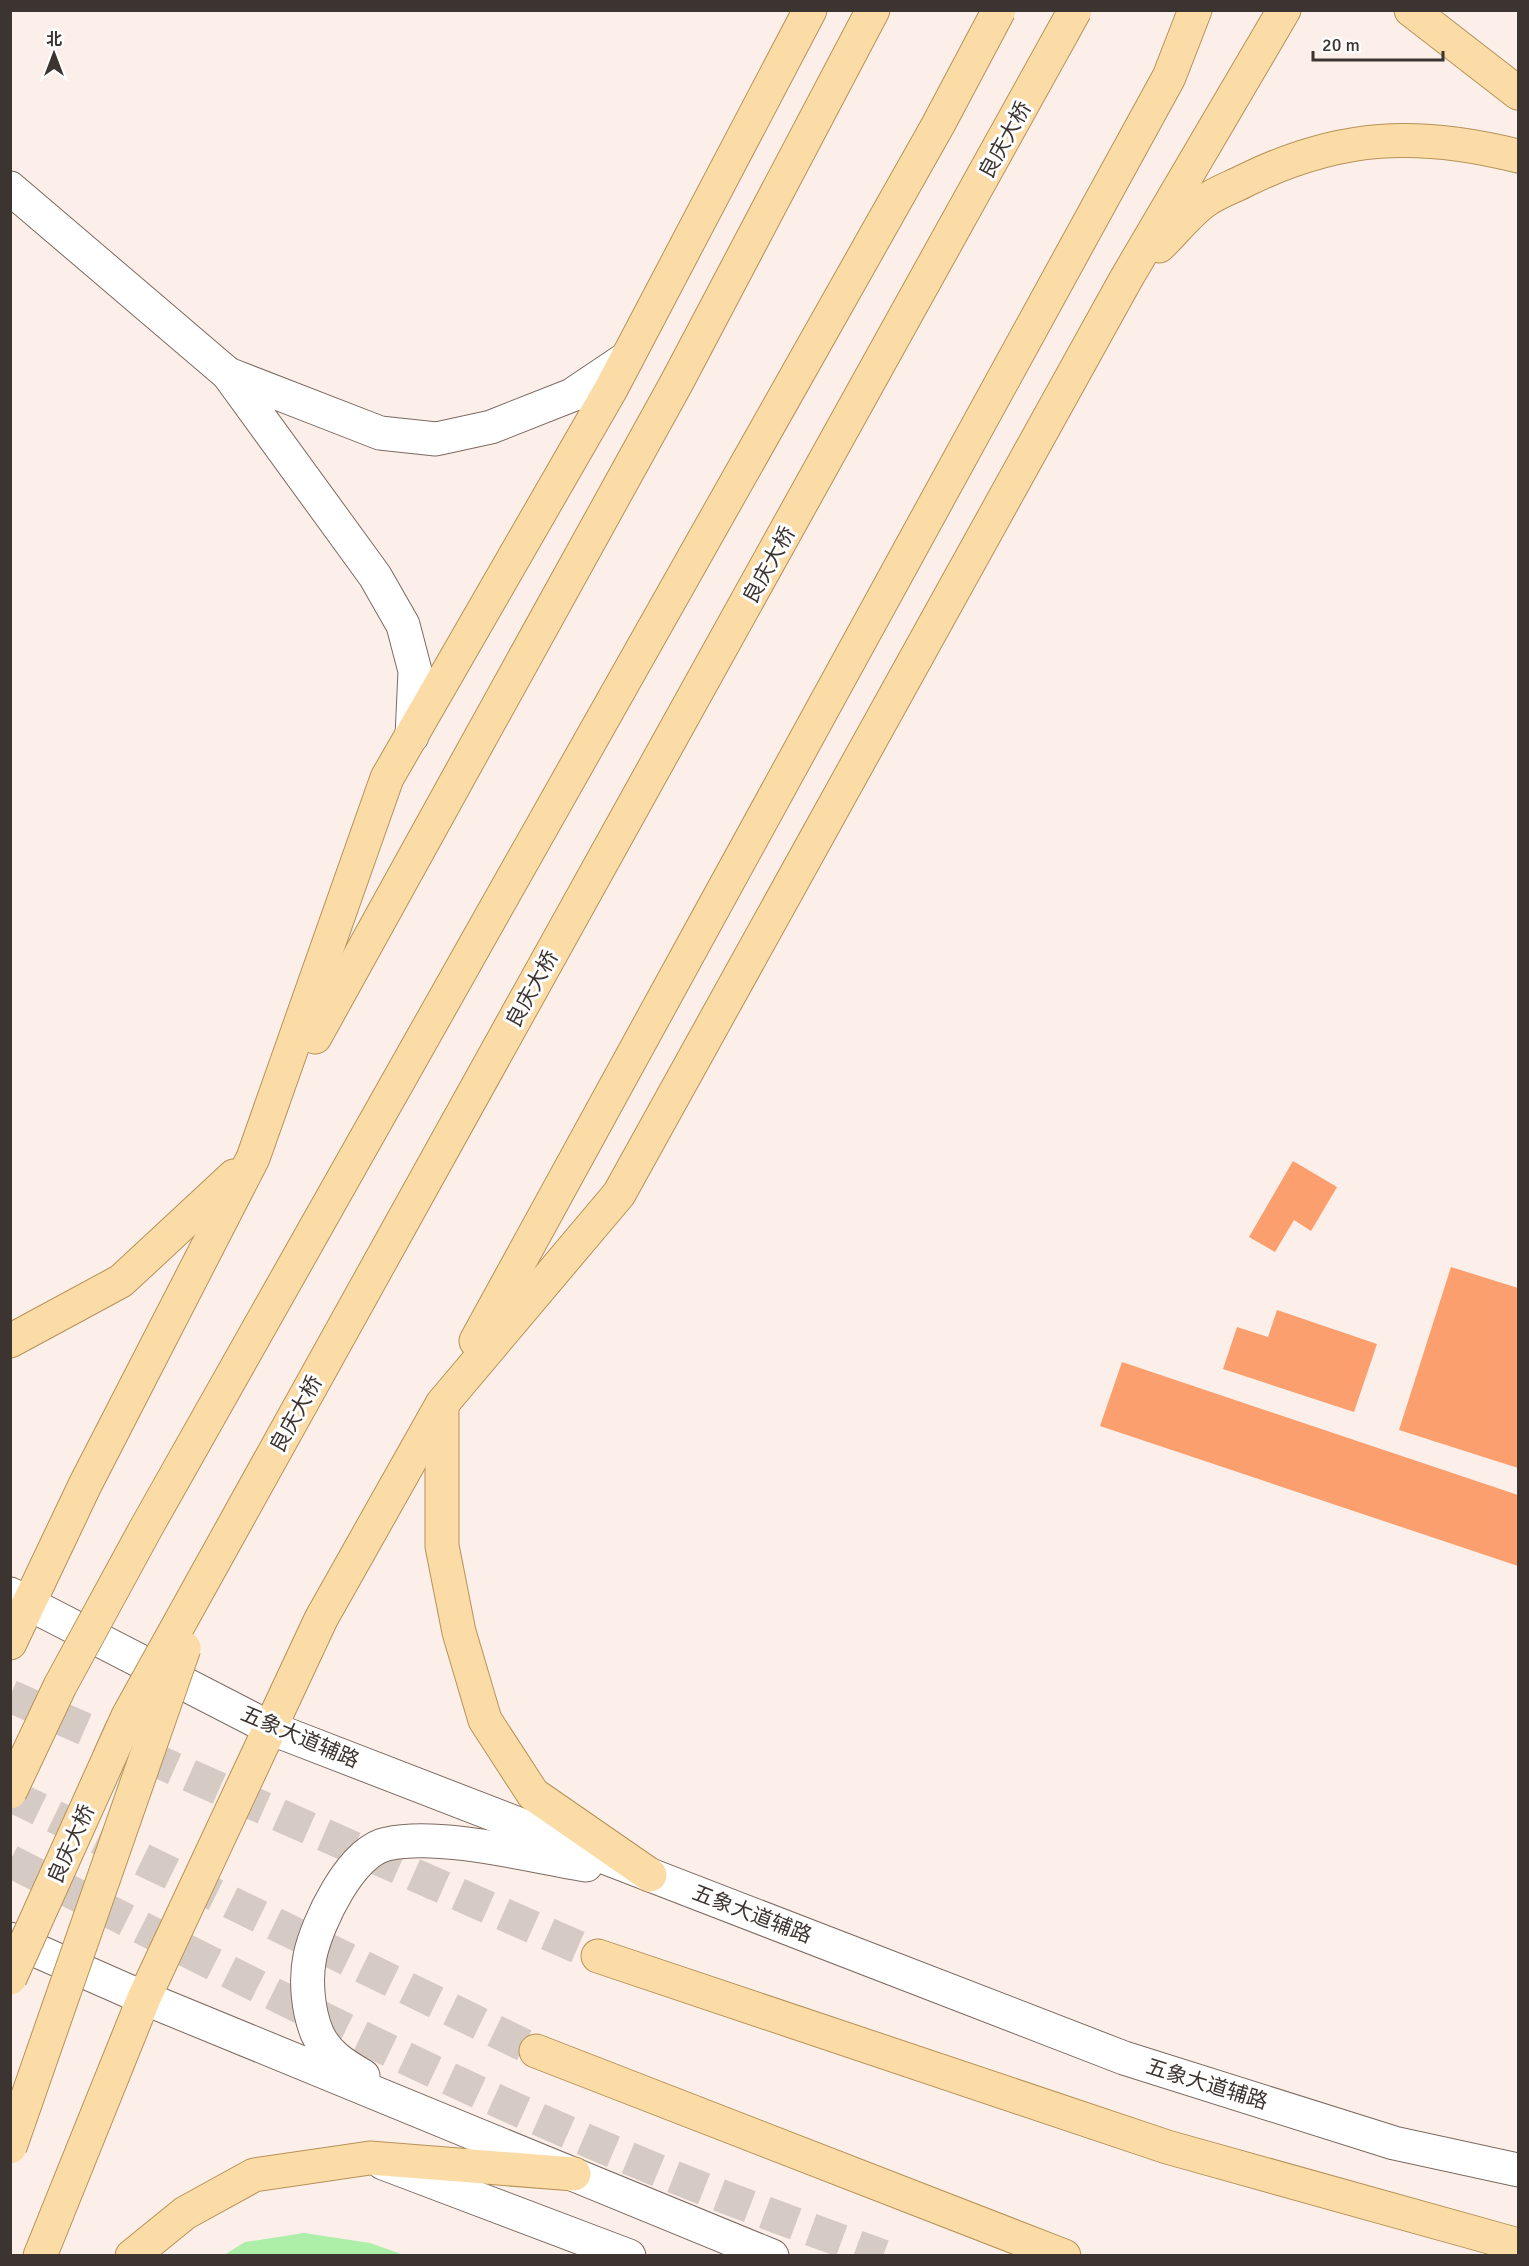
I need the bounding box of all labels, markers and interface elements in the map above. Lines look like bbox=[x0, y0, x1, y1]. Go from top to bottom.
north arrow bbox=[24, 24, 84, 84]
scale bar bbox=[1313, 24, 1444, 62]
text: 北 bbox=[46, 30, 62, 50]
text: 20 m bbox=[1322, 34, 1360, 56]
street label: 良庆大桥 bbox=[973, 97, 1037, 183]
street label: 良庆大桥 bbox=[737, 522, 801, 608]
street label: 良庆大桥 bbox=[500, 946, 564, 1032]
street label: 良庆大桥 bbox=[264, 1371, 328, 1457]
street label: 五象大道辅路 bbox=[237, 1700, 363, 1774]
street label: 良庆大桥 bbox=[42, 1800, 100, 1888]
street label: 五象大道辅路 bbox=[689, 1879, 815, 1949]
street label: 五象大道辅路 bbox=[1143, 2053, 1271, 2115]

